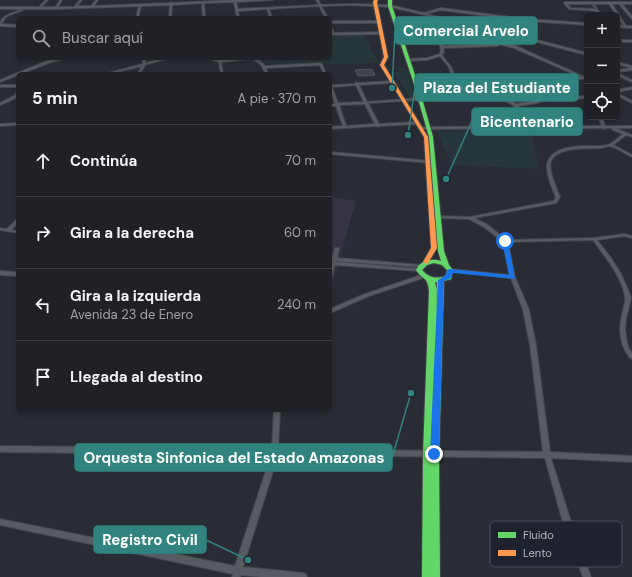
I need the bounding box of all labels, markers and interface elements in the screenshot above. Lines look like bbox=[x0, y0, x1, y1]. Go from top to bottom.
map controls bbox=[584, 12, 620, 120]
button: + bbox=[584, 12, 620, 48]
search box bbox=[16, 16, 332, 60]
callout: Comercial Arvelo bbox=[395, 17, 537, 44]
text: Comercial Arvelo bbox=[403, 21, 529, 41]
icon: search bbox=[30, 27, 52, 49]
text: Buscar aquí bbox=[62, 28, 143, 48]
button: − bbox=[584, 48, 620, 84]
callout: Plaza del Estudiante bbox=[415, 74, 578, 101]
text: Plaza del Estudiante bbox=[423, 78, 571, 98]
button: locate bbox=[584, 84, 620, 120]
text: 5 min bbox=[32, 87, 78, 109]
text: A pie · 370 m bbox=[238, 90, 316, 107]
callout: Bicentenario bbox=[472, 108, 582, 135]
text: Bicentenario bbox=[480, 112, 574, 132]
icon: ahead bbox=[32, 150, 54, 172]
text: Continúa bbox=[70, 151, 137, 171]
text: 70 m bbox=[285, 152, 316, 169]
icon: right bbox=[32, 222, 54, 244]
text: Gira a la derecha bbox=[70, 223, 194, 243]
text: 60 m bbox=[284, 224, 316, 241]
route start bbox=[496, 232, 514, 250]
text: Gira a la izquierda bbox=[70, 286, 201, 306]
icon: left bbox=[32, 294, 54, 316]
text: 240 m bbox=[277, 296, 316, 313]
text: Avenida 23 de Enero bbox=[70, 306, 193, 323]
icon: arrive bbox=[32, 366, 54, 388]
text: Llegada al destino bbox=[70, 367, 203, 387]
callout: Orquesta Sinfonica del Estado Amazonas bbox=[75, 444, 392, 471]
route end bbox=[425, 445, 443, 463]
text: Orquesta Sinfonica del Estado Amazonas bbox=[84, 448, 384, 468]
legend bbox=[490, 521, 622, 567]
callout: Registro Civil bbox=[94, 526, 206, 553]
text: Fluido bbox=[523, 528, 554, 542]
text: Registro Civil bbox=[102, 530, 198, 550]
text: Lento bbox=[523, 546, 552, 560]

